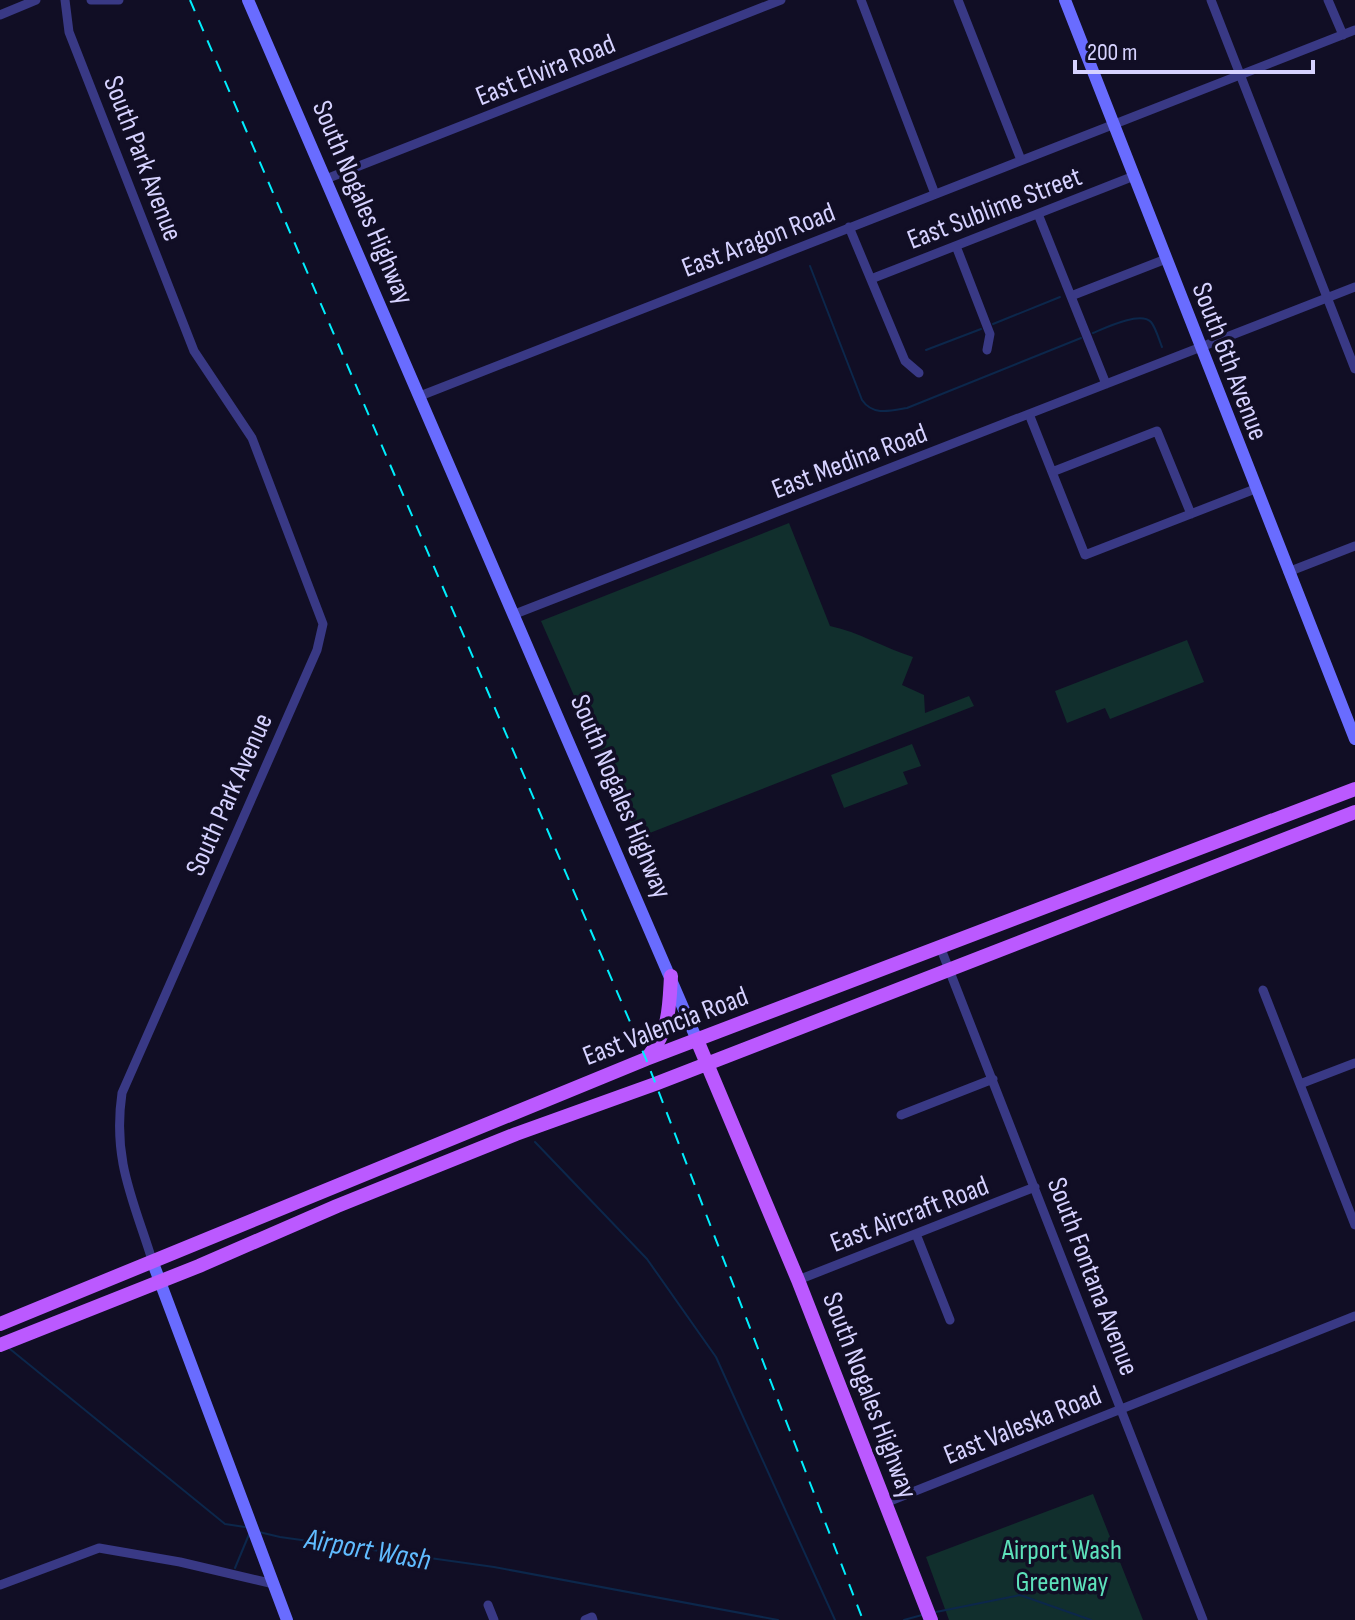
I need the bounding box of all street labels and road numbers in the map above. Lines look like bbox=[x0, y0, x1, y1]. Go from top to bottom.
street label: East Elvira Road bbox=[471, 28, 620, 113]
street label: South Park Avenue bbox=[96, 71, 189, 246]
street label: South Nogales Highway bbox=[305, 96, 420, 310]
street label: East Sublime Street bbox=[903, 160, 1086, 257]
street label: East Aragon Road bbox=[677, 196, 840, 285]
street label: South 6th Avenue bbox=[1184, 278, 1275, 445]
street label: East Medina Road bbox=[767, 417, 932, 506]
street label: South Nogales Highway bbox=[563, 690, 678, 904]
street label: South Park Avenue bbox=[179, 708, 280, 881]
street label: East Valencia Road bbox=[578, 980, 753, 1073]
street label: East Aircraft Road bbox=[826, 1169, 993, 1260]
street label: South Fontana Avenue bbox=[1040, 1173, 1145, 1380]
street label: South Nogales Highway bbox=[815, 1288, 924, 1503]
street label: East Valeska Road bbox=[939, 1379, 1106, 1472]

